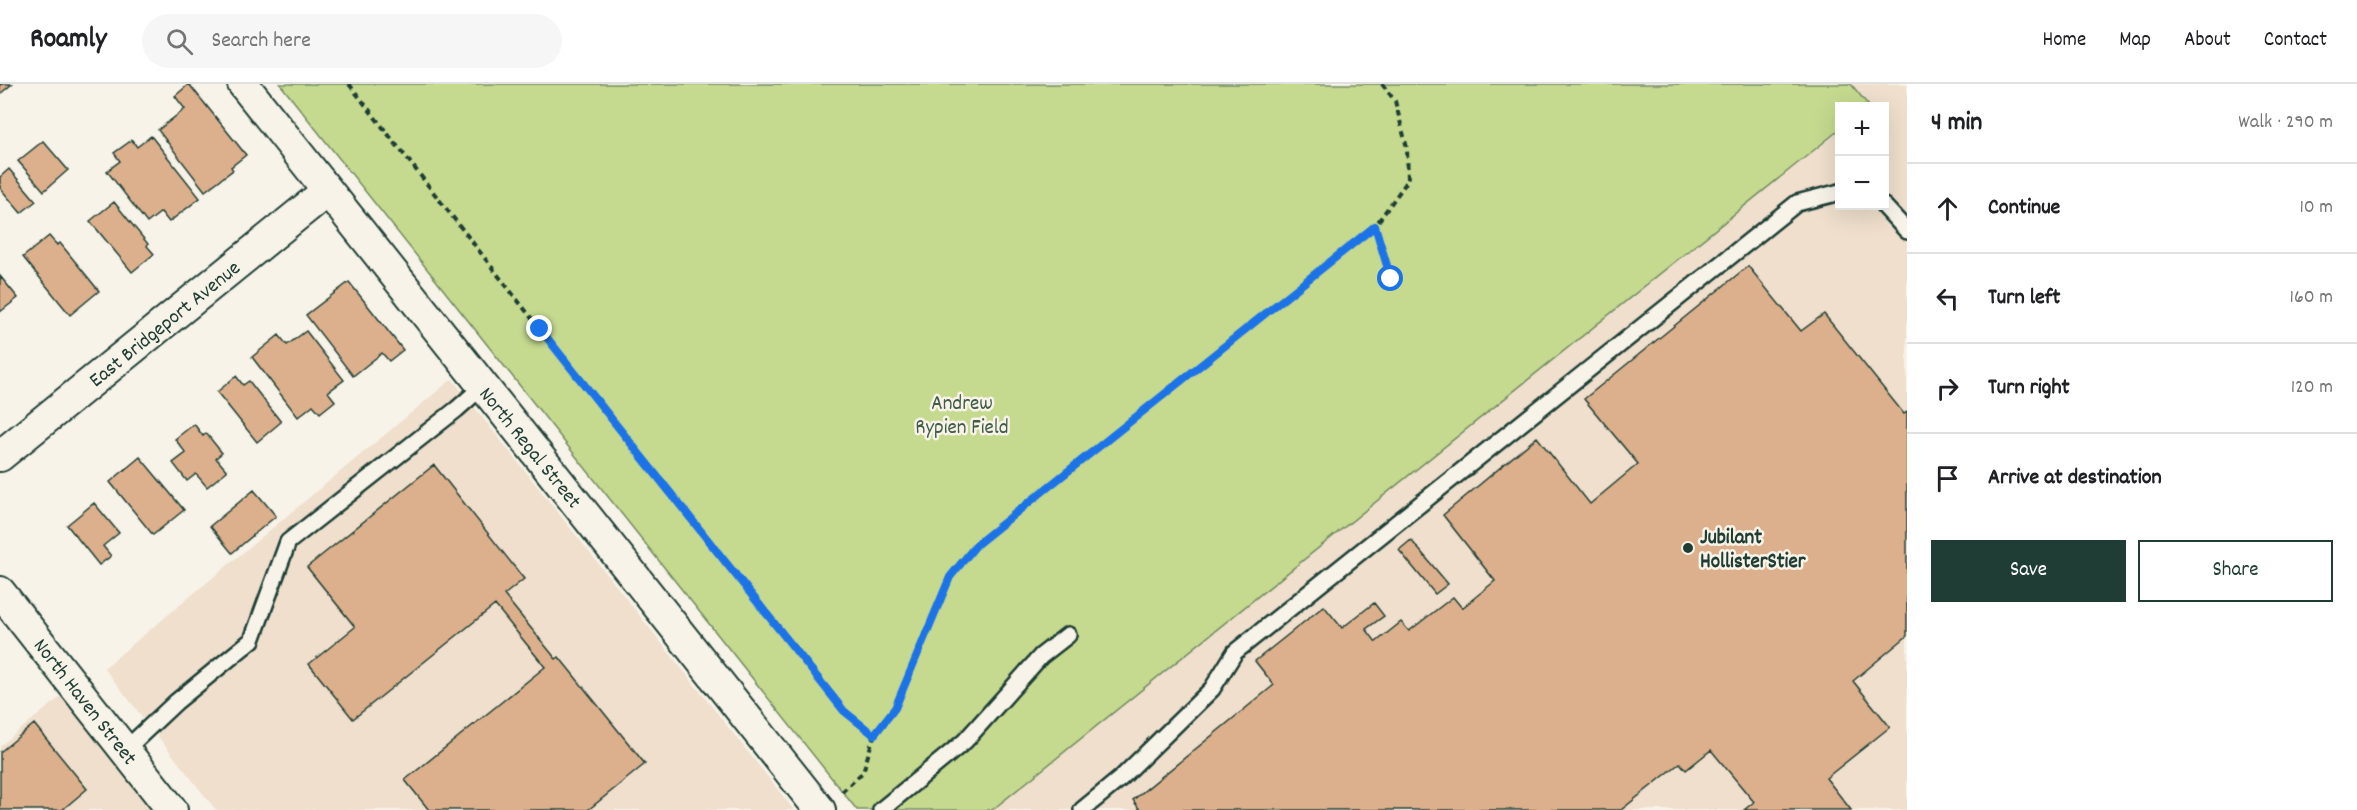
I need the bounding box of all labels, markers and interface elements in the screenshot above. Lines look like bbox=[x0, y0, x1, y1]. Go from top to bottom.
search box bbox=[142, 14, 562, 68]
text: Roamly bbox=[30, 21, 106, 61]
icon: search bbox=[163, 25, 196, 58]
text: Search here bbox=[211, 26, 311, 57]
text: Home bbox=[2042, 26, 2086, 56]
text: Map bbox=[2119, 26, 2151, 56]
text: About bbox=[2184, 26, 2231, 56]
text: Contact bbox=[2264, 26, 2327, 56]
map controls bbox=[1835, 102, 1889, 210]
button: + bbox=[1835, 102, 1889, 156]
text: 4 min bbox=[1931, 105, 1982, 142]
text: Walk · 290 m bbox=[2238, 109, 2333, 137]
button: − bbox=[1835, 156, 1889, 210]
icon: ahead bbox=[1931, 192, 1964, 225]
text: Continue bbox=[1988, 193, 2060, 224]
text: 10 m bbox=[2299, 194, 2333, 222]
street label: East Bridgeport Avenue bbox=[84, 255, 248, 396]
route start bbox=[1377, 265, 1403, 291]
icon: left bbox=[1931, 282, 1964, 315]
text: Turn left bbox=[1988, 283, 2060, 314]
text: 160 m bbox=[2290, 284, 2333, 312]
route end bbox=[526, 315, 552, 341]
icon: right bbox=[1931, 372, 1964, 405]
text: Turn right bbox=[1988, 373, 2070, 404]
text: 120 m bbox=[2291, 374, 2333, 402]
street label: North Regal Street bbox=[470, 382, 587, 516]
park label: Andrew Rypien Field bbox=[915, 390, 1009, 444]
icon: arrive bbox=[1931, 462, 1964, 495]
text: Arrive at destination bbox=[1988, 463, 2162, 494]
place label: Jubilant HollisterStier bbox=[1700, 524, 1807, 578]
button: Save bbox=[1931, 540, 2126, 602]
button: Share bbox=[2138, 540, 2333, 602]
marker: Jubilant HollisterStier bbox=[1681, 541, 1695, 555]
street label: North Haven Street bbox=[24, 633, 143, 773]

